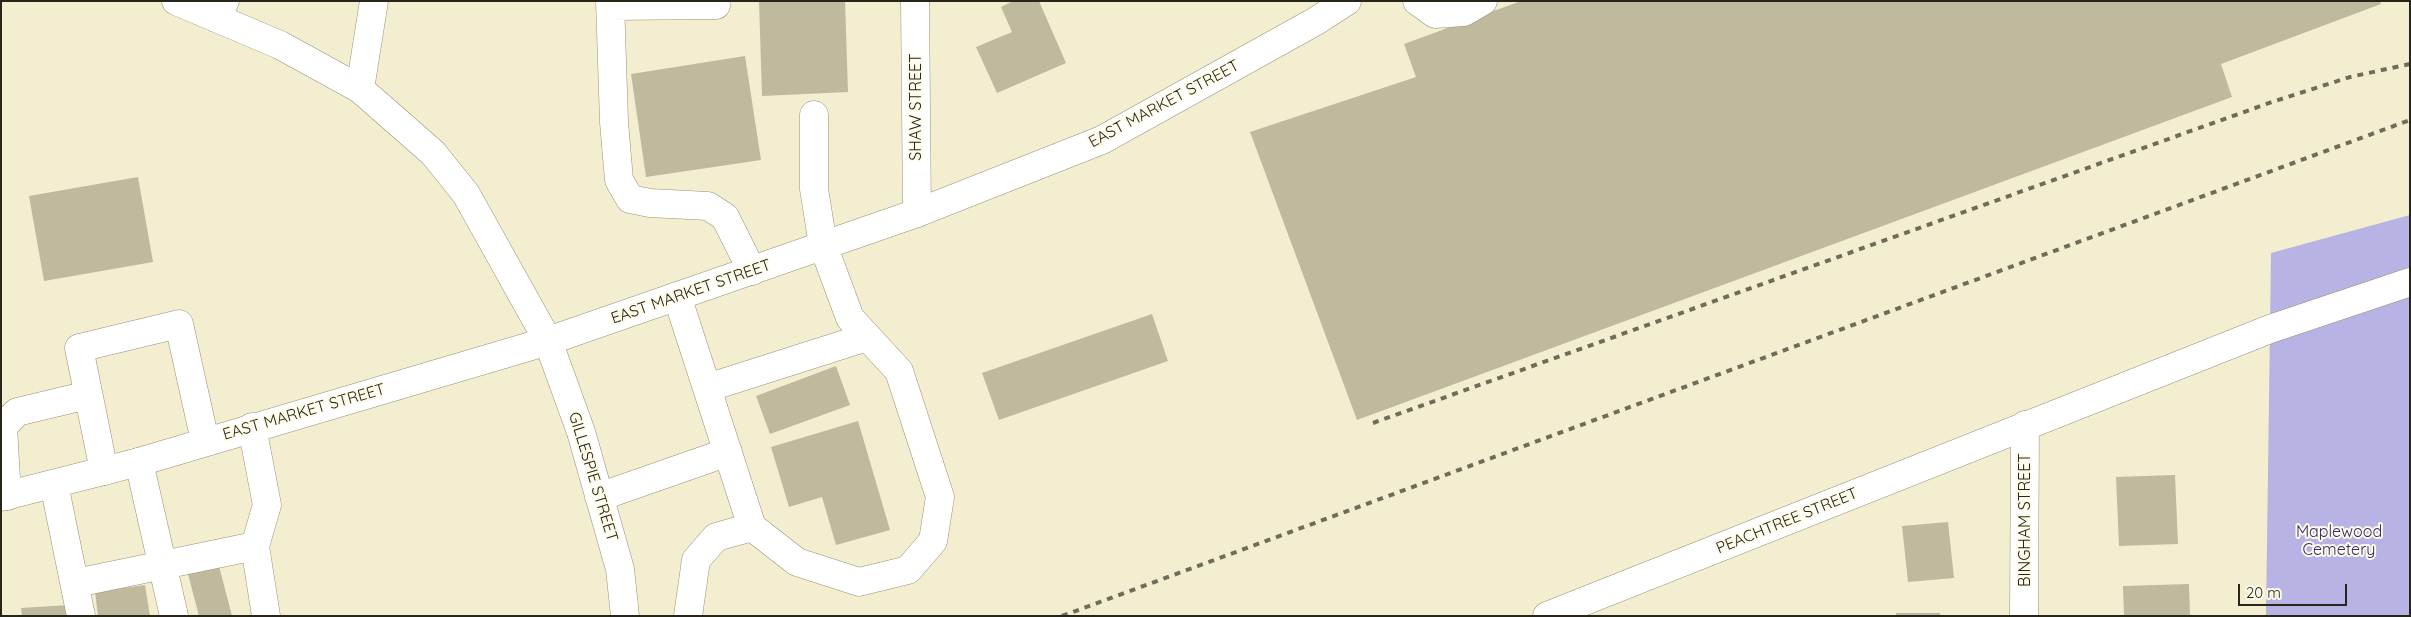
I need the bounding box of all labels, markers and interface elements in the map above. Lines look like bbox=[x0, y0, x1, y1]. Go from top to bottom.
street label: SHAW STREET bbox=[906, 53, 926, 161]
street label: EAST MARKET STREET bbox=[1085, 56, 1243, 152]
street label: EAST MARKET STREET bbox=[608, 256, 774, 328]
street label: EAST MARKET STREET bbox=[221, 380, 387, 444]
street label: GILLESPIE STREET bbox=[564, 410, 622, 544]
street label: BINGHAM STREET bbox=[2015, 453, 2035, 587]
street label: PEACHTREE STREET bbox=[1713, 484, 1861, 558]
park label: Maplewood Cemetery bbox=[2296, 522, 2382, 560]
scale bar bbox=[2241, 574, 2350, 606]
text: 20 m bbox=[2246, 583, 2281, 602]

